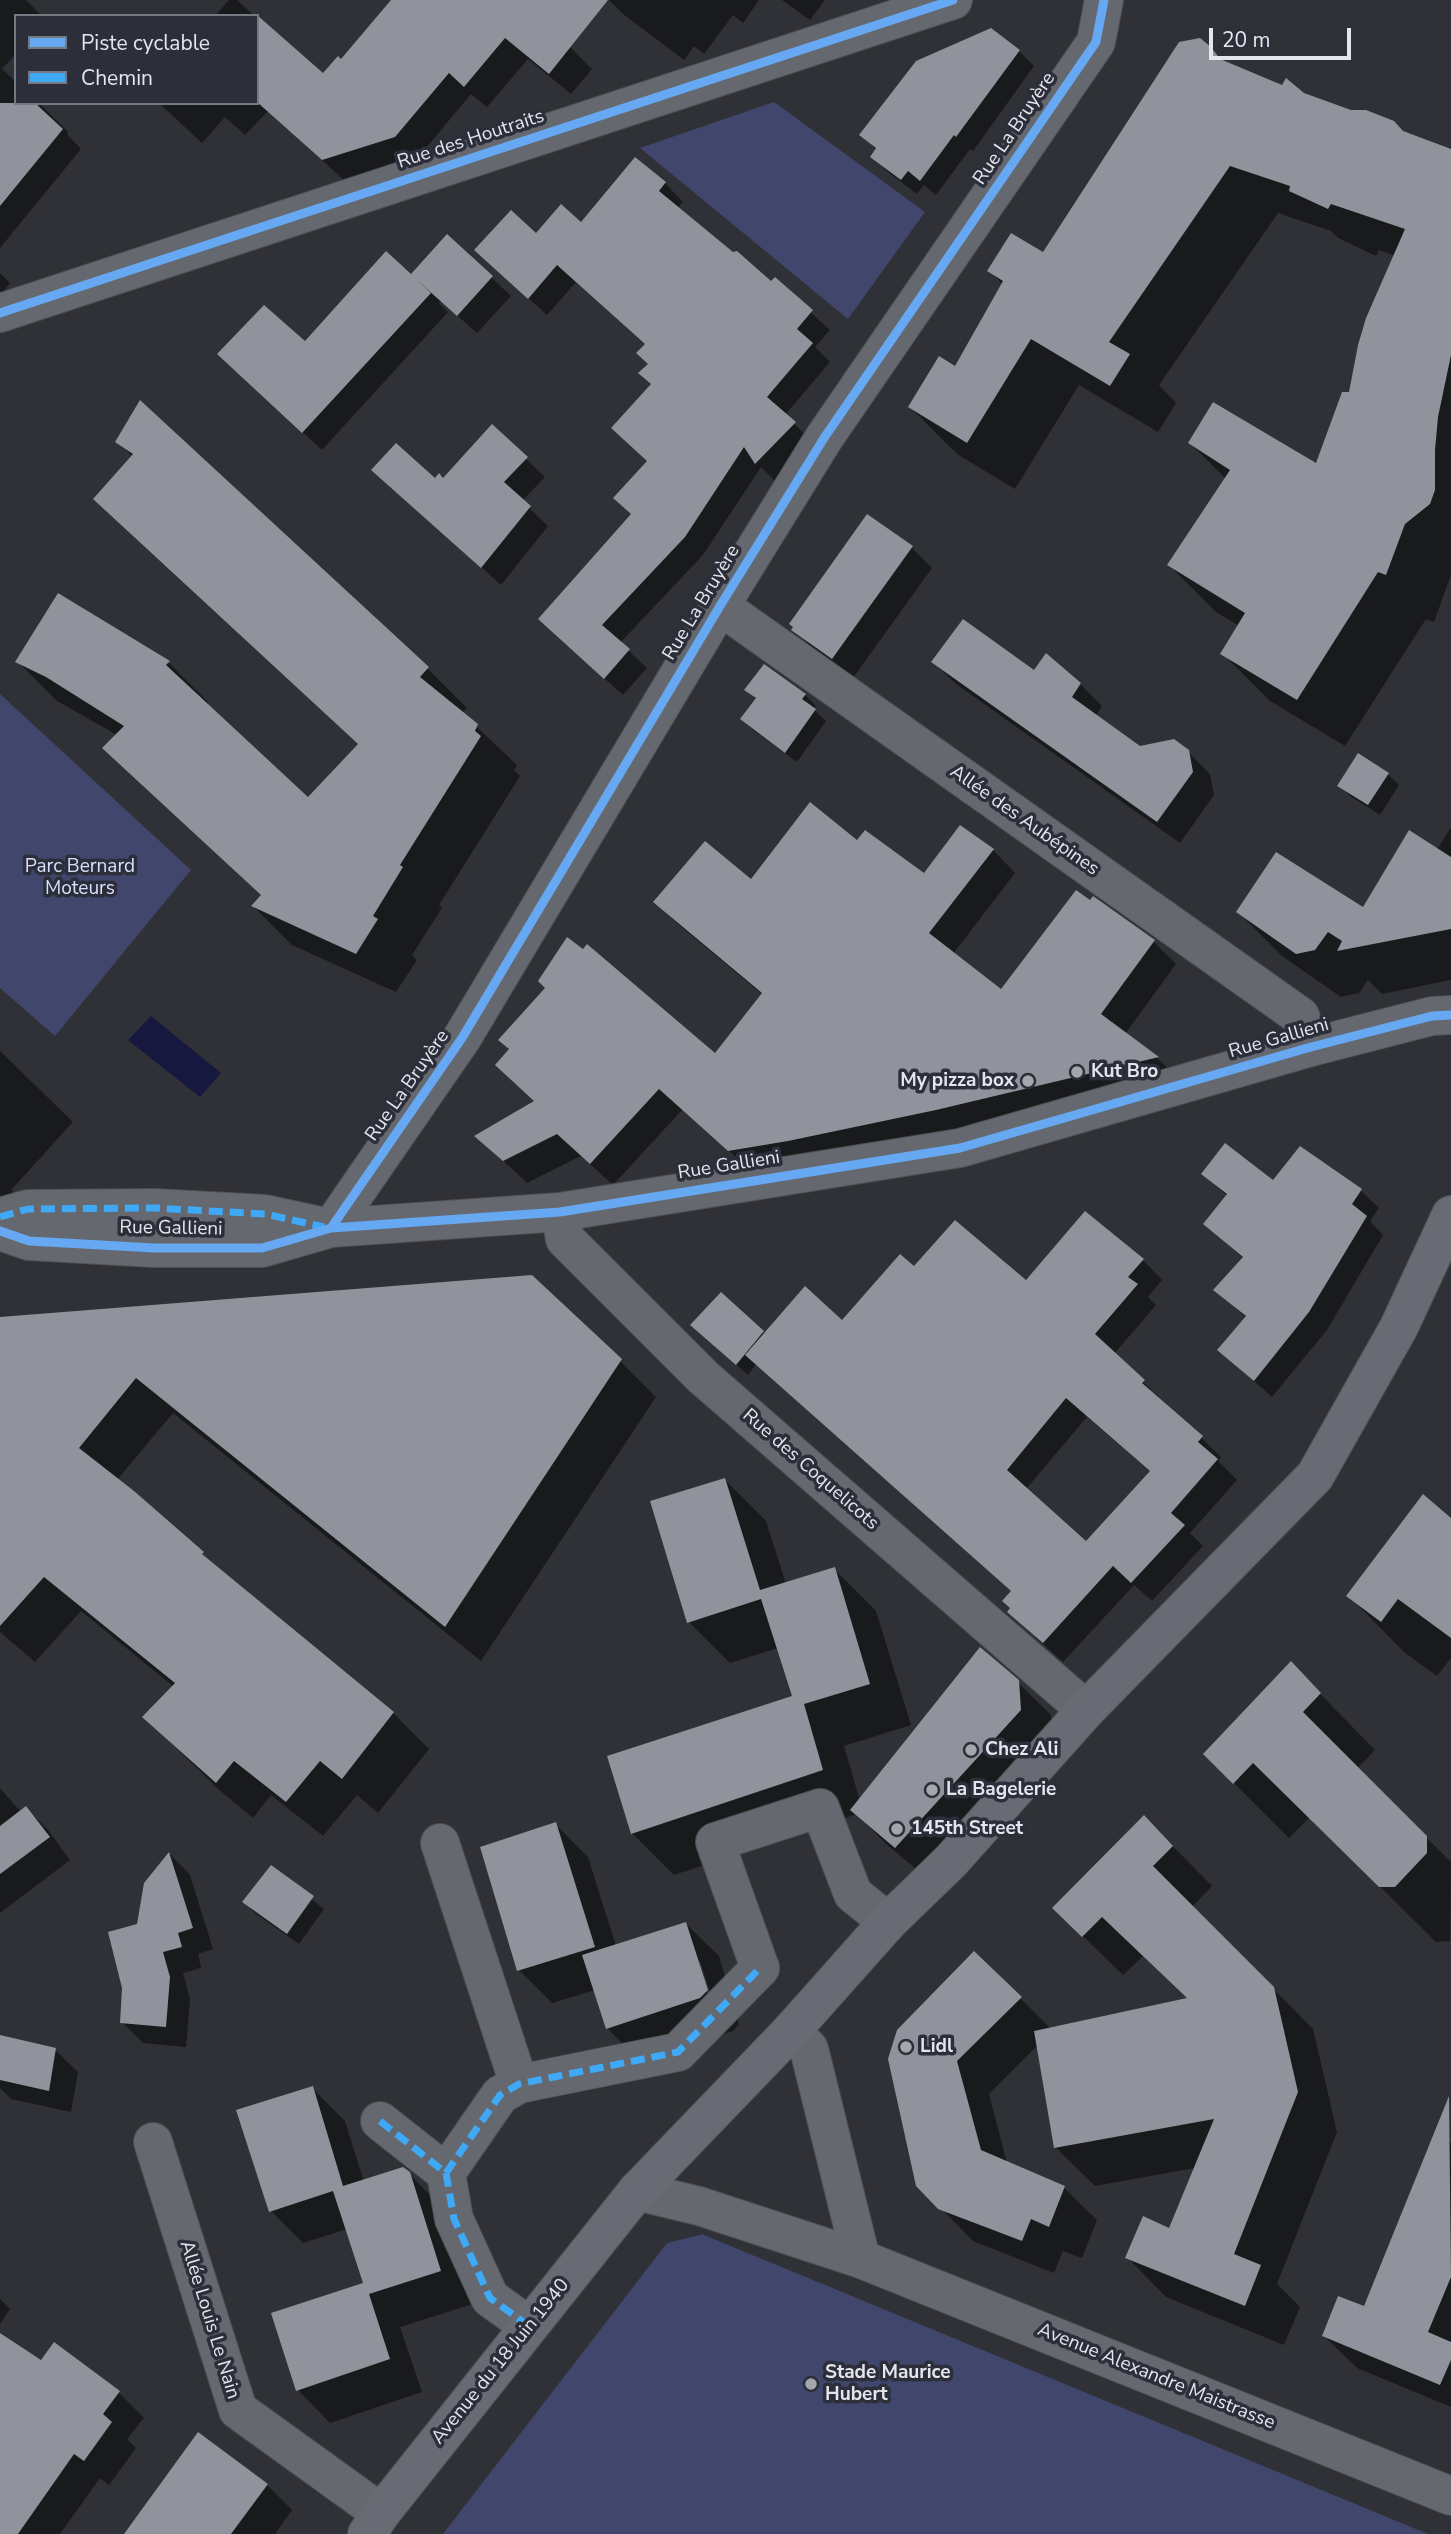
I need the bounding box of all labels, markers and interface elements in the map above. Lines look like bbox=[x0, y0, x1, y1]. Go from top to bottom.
legend bbox=[14, 14, 259, 105]
scale bar bbox=[1213, 14, 1355, 58]
text: 20 m bbox=[1222, 26, 1271, 54]
text: Piste cyclable bbox=[81, 29, 210, 57]
text: Chemin bbox=[81, 64, 153, 92]
street label: Rue La Bruyère bbox=[969, 69, 1061, 189]
street label: Rue des Houtraits bbox=[395, 106, 547, 174]
street label: Rue La Bruyère bbox=[659, 541, 745, 665]
street label: Allée des Aubépines bbox=[945, 761, 1103, 881]
park label: Parc Bernard Moteurs bbox=[25, 856, 135, 900]
street label: Rue Gallieni bbox=[1226, 1014, 1332, 1064]
street label: Rue La Bruyère bbox=[361, 1026, 455, 1146]
place label: Kut Bro bbox=[1091, 1061, 1158, 1083]
marker: Kut Bro bbox=[1069, 1064, 1085, 1080]
place label: My pizza box bbox=[900, 1070, 1014, 1092]
marker: My pizza box bbox=[1020, 1073, 1036, 1089]
street label: Rue Gallieni bbox=[676, 1147, 782, 1185]
street label: Rue Gallieni bbox=[119, 1217, 223, 1241]
street label: Rue des Coquelicots bbox=[737, 1405, 883, 1535]
place label: Chez Ali bbox=[985, 1739, 1058, 1761]
marker: Chez Ali bbox=[963, 1742, 979, 1758]
place label: La Bagelerie bbox=[946, 1779, 1056, 1801]
marker: La Bagelerie bbox=[924, 1782, 940, 1798]
place label: 145th Street bbox=[911, 1818, 1023, 1840]
marker: 145th Street bbox=[889, 1821, 905, 1837]
place label: Lidl bbox=[920, 2036, 953, 2058]
marker: Lidl bbox=[898, 2039, 914, 2055]
street label: Allée Louis Le Nain bbox=[174, 2238, 244, 2402]
street label: Avenue du 18 Juin 1940 bbox=[427, 2275, 575, 2449]
street label: Avenue Alexandre Maistrasse bbox=[1034, 2319, 1278, 2435]
place label: Stade Maurice Hubert bbox=[825, 2362, 951, 2406]
marker: Stade Maurice Hubert bbox=[803, 2376, 819, 2392]

